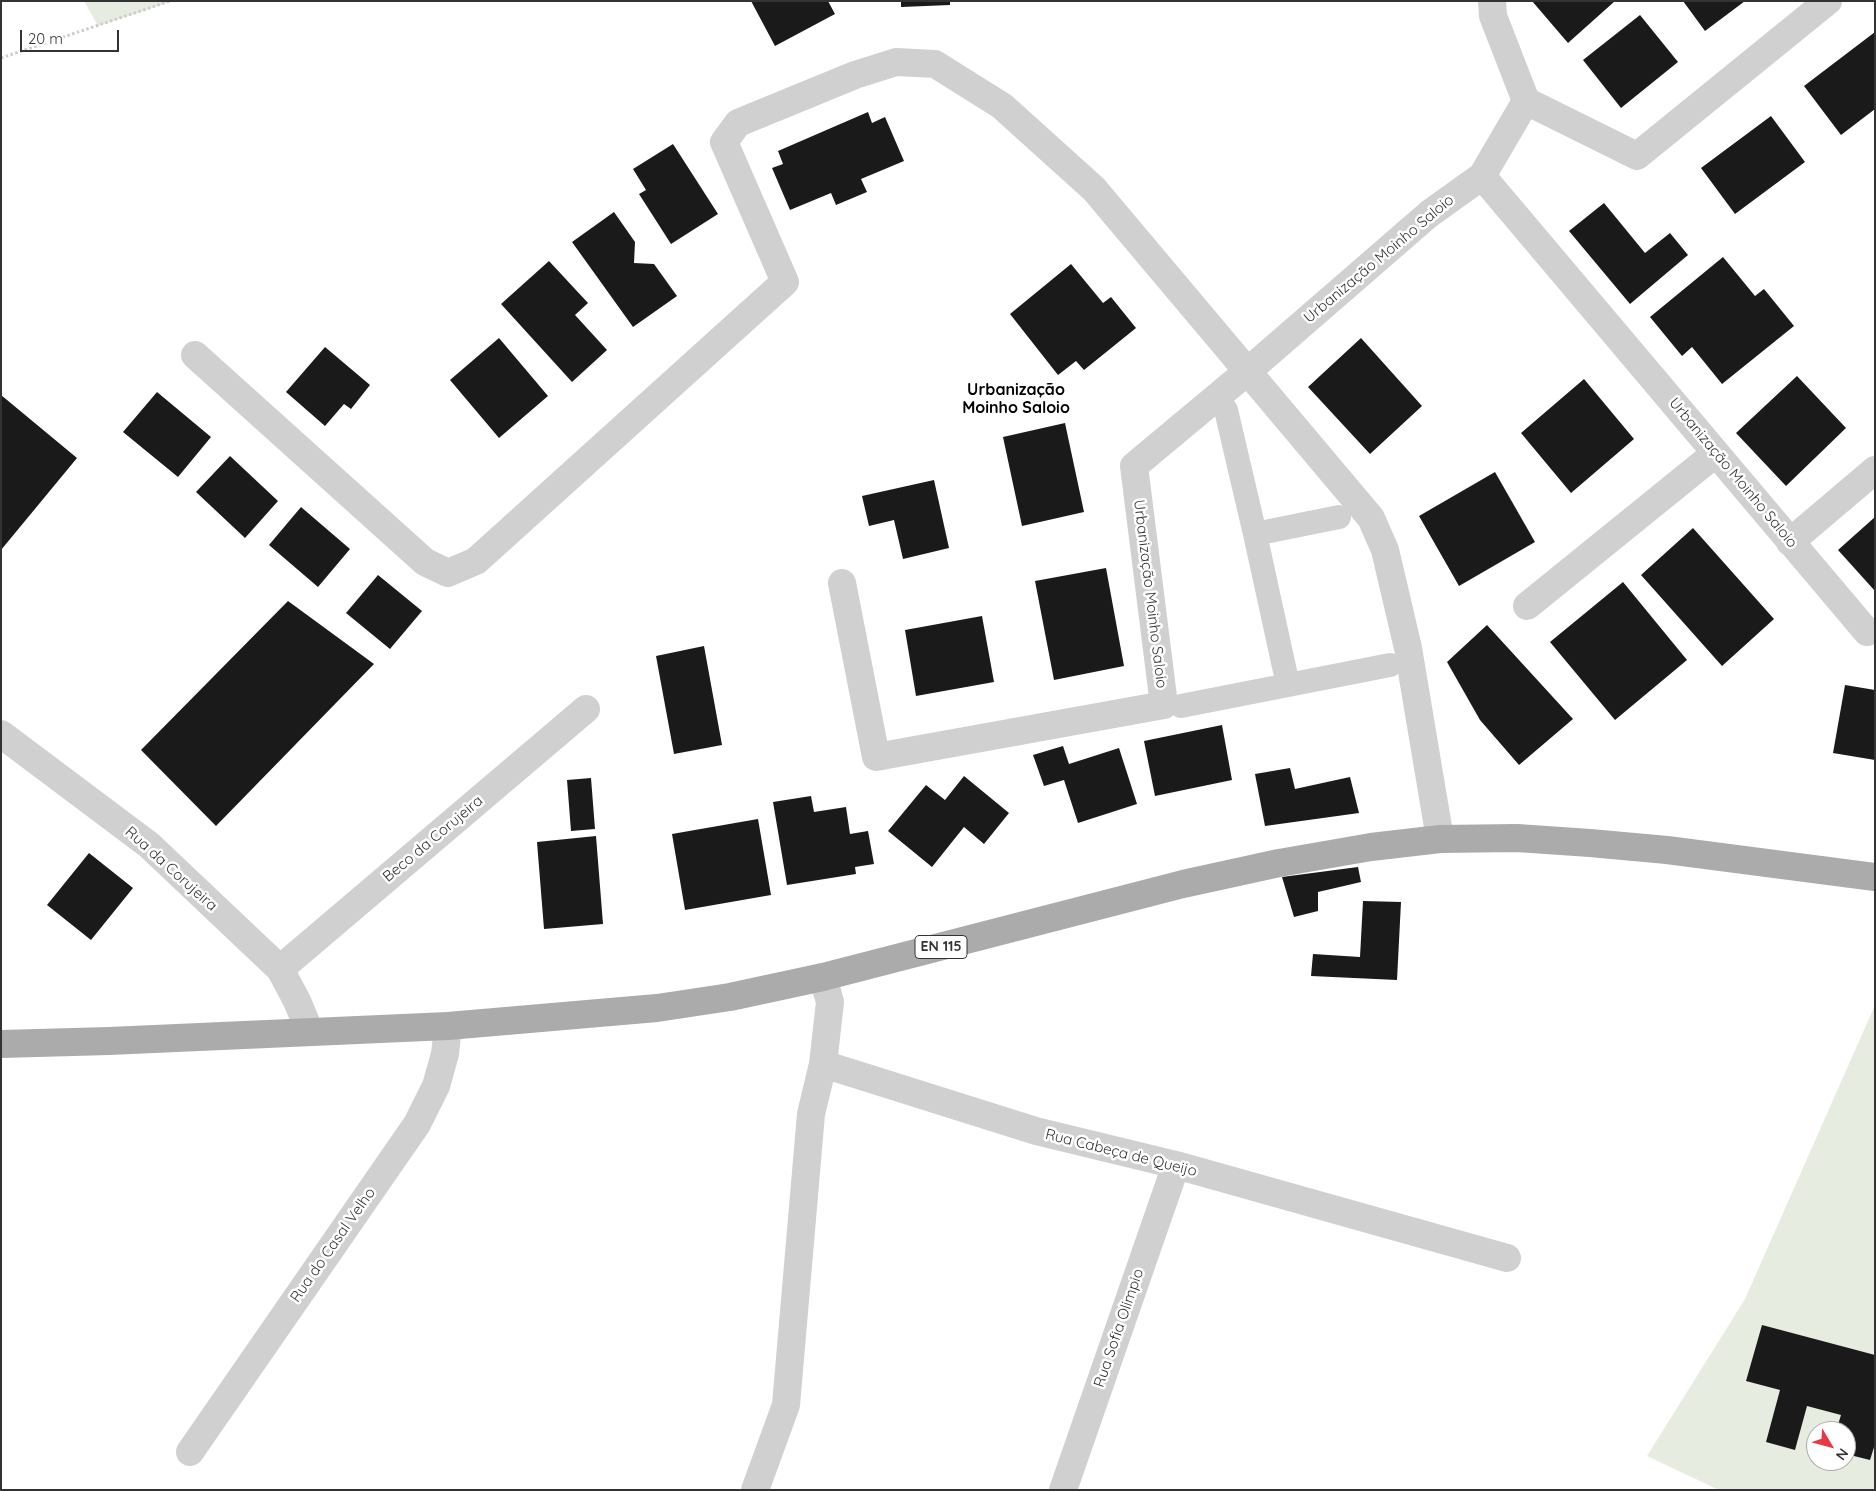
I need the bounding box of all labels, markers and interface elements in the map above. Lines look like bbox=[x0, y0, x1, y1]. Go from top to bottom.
scale bar bbox=[22, 20, 121, 52]
text: 20 m bbox=[28, 29, 63, 48]
street label: Urbanização Moinho Saloio bbox=[1300, 191, 1458, 327]
district label: Urbanização Moinho Saloio bbox=[962, 380, 1070, 418]
street label: Urbanização Moinho Saloio bbox=[1665, 394, 1801, 552]
street label: Urbanização Moinho Saloio bbox=[1129, 499, 1171, 689]
street label: Beco da Corujeira bbox=[379, 792, 487, 886]
street label: Rua da Corujeira bbox=[121, 823, 221, 915]
road number: EN 115 bbox=[915, 936, 967, 959]
street label: Rua Cabeça de Queijo bbox=[1043, 1125, 1199, 1181]
street label: Rua do Casal Velho bbox=[287, 1184, 379, 1306]
street label: Rua Sofia Olimpio bbox=[1090, 1266, 1148, 1390]
north arrow bbox=[1806, 1421, 1856, 1471]
text: N bbox=[1832, 1445, 1852, 1464]

